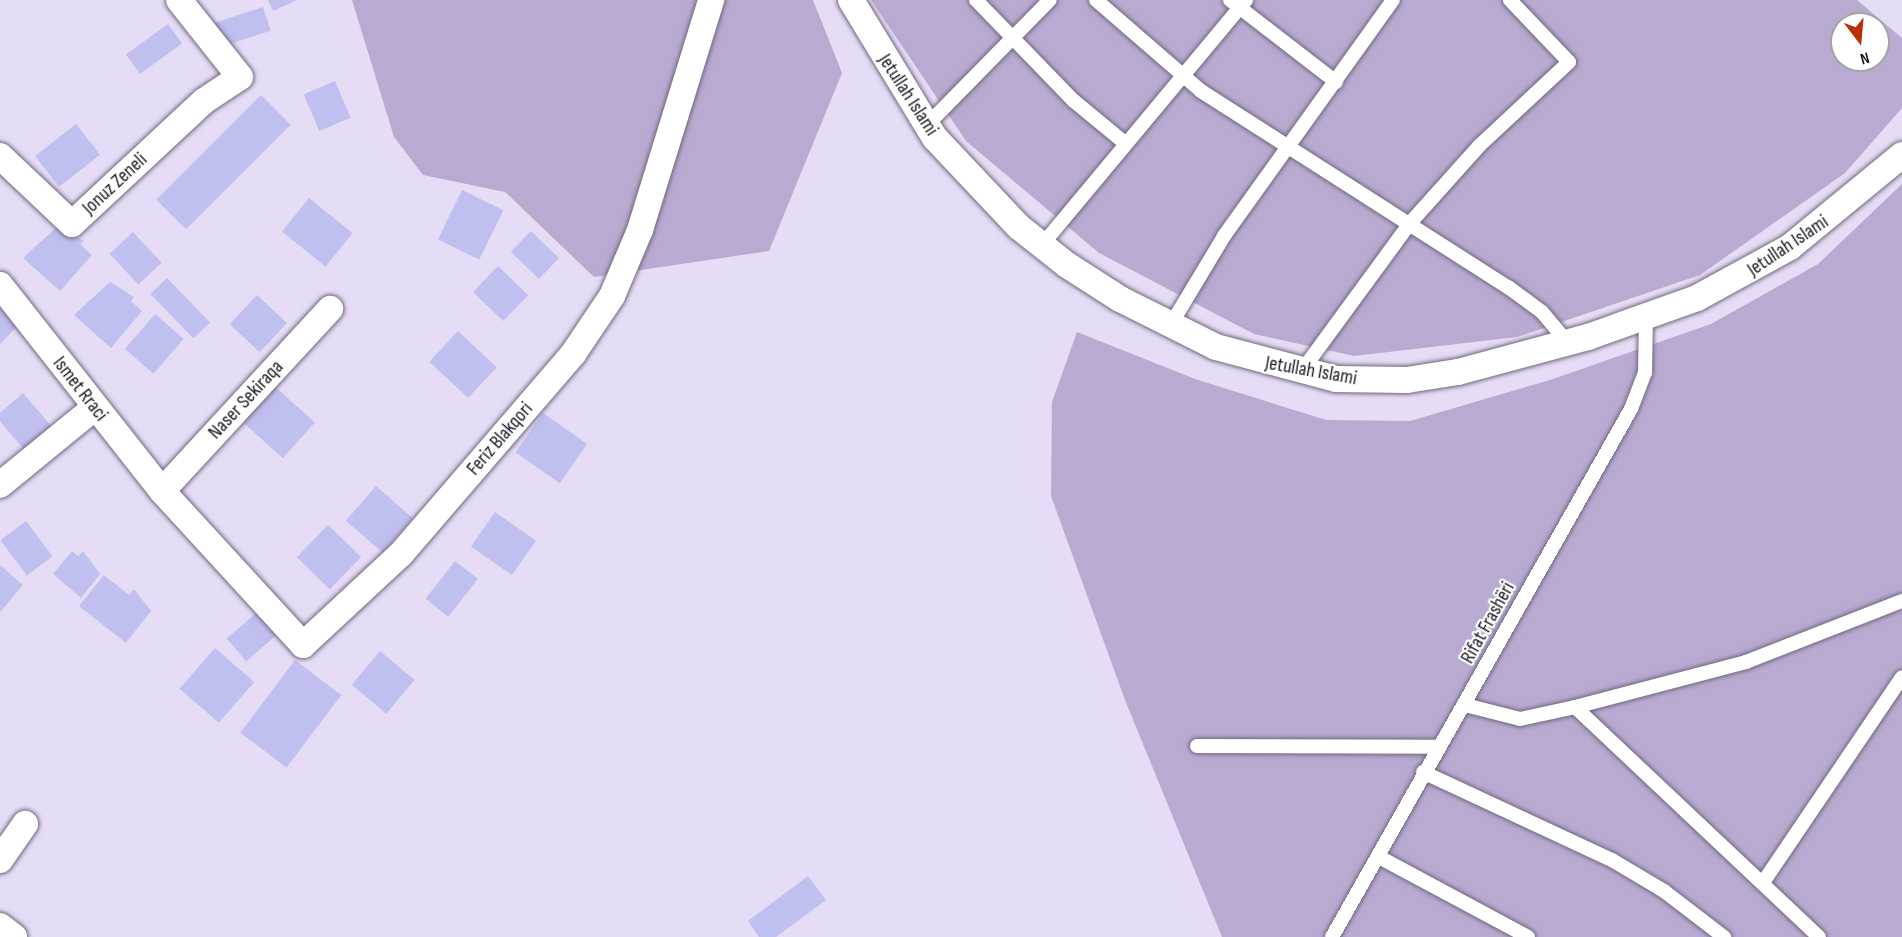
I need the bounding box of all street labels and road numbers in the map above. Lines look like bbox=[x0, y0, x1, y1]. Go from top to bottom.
street label: Jetullah Islami bbox=[873, 50, 943, 140]
street label: Jonuz Zeneli bbox=[78, 148, 152, 220]
street label: Jetullah Islami bbox=[1743, 210, 1833, 282]
street label: Jetullah Islami bbox=[1263, 351, 1359, 391]
street label: Ismet Rraci bbox=[47, 352, 113, 426]
street label: Naser Sekiraqa bbox=[203, 356, 289, 444]
street label: Feriz Blakqori bbox=[462, 398, 538, 480]
street label: Rifat Frashëri bbox=[1456, 578, 1520, 668]

